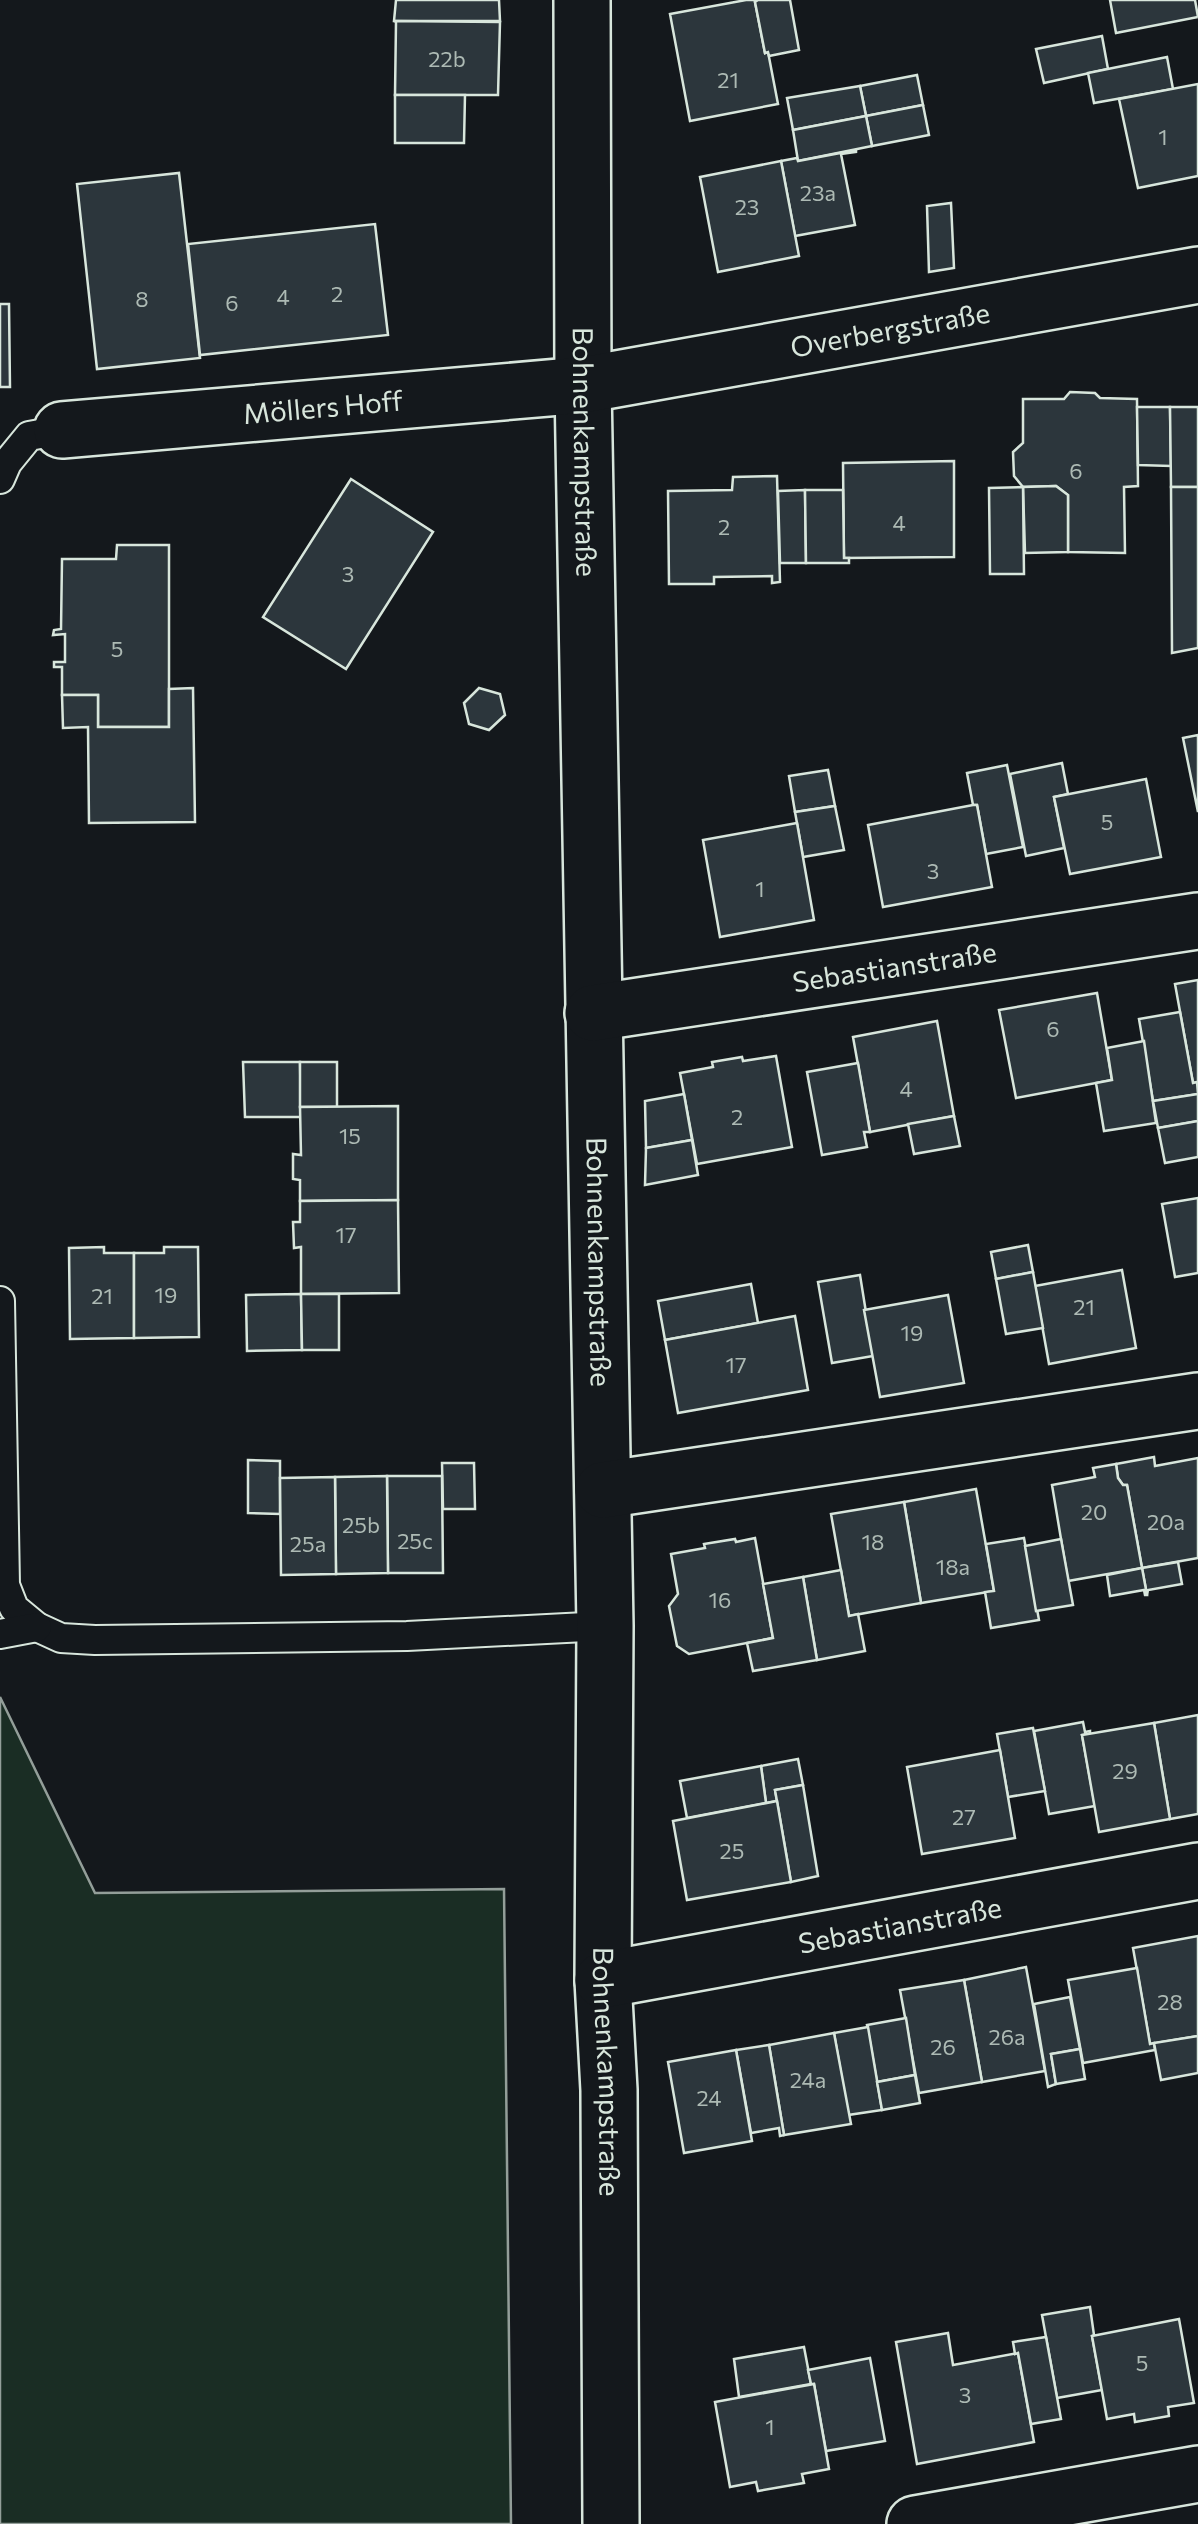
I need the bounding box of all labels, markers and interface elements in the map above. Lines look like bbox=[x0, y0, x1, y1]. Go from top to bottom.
house number: 22b bbox=[428, 45, 466, 72]
house number: 21 bbox=[717, 66, 739, 93]
house number: 1 bbox=[1158, 123, 1168, 150]
house number: 23a bbox=[800, 179, 836, 206]
house number: 23 bbox=[735, 193, 759, 220]
house number: 2 bbox=[331, 280, 343, 307]
house number: 4 bbox=[276, 283, 290, 310]
house number: 8 bbox=[135, 285, 149, 312]
house number: 6 bbox=[225, 289, 239, 316]
street label: Overbergstraße bbox=[788, 295, 992, 364]
street label: Bohnenkampstraße bbox=[567, 327, 604, 577]
street label: Möllers Hoff bbox=[242, 383, 405, 430]
house number: 6 bbox=[1069, 457, 1083, 484]
house number: 4 bbox=[892, 509, 906, 536]
house number: 2 bbox=[718, 513, 730, 540]
house number: 3 bbox=[342, 560, 354, 587]
house number: 5 bbox=[111, 635, 123, 662]
house number: 5 bbox=[1101, 808, 1113, 835]
house number: 3 bbox=[927, 857, 939, 884]
house number: 1 bbox=[755, 875, 765, 902]
street label: Sebastianstraße bbox=[790, 934, 999, 998]
house number: 6 bbox=[1046, 1015, 1060, 1042]
house number: 4 bbox=[899, 1075, 913, 1102]
house number: 2 bbox=[731, 1103, 743, 1130]
house number: 15 bbox=[339, 1122, 361, 1149]
street label: Bohnenkampstraße bbox=[580, 1137, 619, 1387]
house number: 17 bbox=[335, 1221, 357, 1248]
house number: 19 bbox=[155, 1281, 177, 1308]
house number: 21 bbox=[91, 1282, 113, 1309]
house number: 21 bbox=[1073, 1293, 1095, 1320]
house number: 19 bbox=[901, 1319, 923, 1346]
house number: 17 bbox=[725, 1351, 747, 1378]
house number: 20 bbox=[1081, 1498, 1107, 1525]
house number: 20a bbox=[1147, 1508, 1185, 1535]
house number: 25b bbox=[342, 1511, 380, 1538]
house number: 25c bbox=[397, 1527, 433, 1554]
house number: 18 bbox=[862, 1528, 884, 1555]
house number: 25a bbox=[290, 1530, 326, 1557]
house number: 18a bbox=[936, 1553, 970, 1580]
house number: 16 bbox=[709, 1586, 731, 1613]
house number: 29 bbox=[1112, 1757, 1138, 1784]
house number: 27 bbox=[952, 1803, 976, 1830]
house number: 25 bbox=[720, 1837, 744, 1864]
street label: Sebastianstraße bbox=[796, 1889, 1004, 1960]
street label: Bohnenkampstraße bbox=[587, 1947, 627, 2197]
house number: 28 bbox=[1157, 1988, 1183, 2015]
house number: 26a bbox=[989, 2023, 1026, 2050]
house number: 26 bbox=[930, 2033, 956, 2060]
house number: 24a bbox=[790, 2066, 826, 2093]
house number: 24 bbox=[696, 2084, 722, 2111]
house number: 5 bbox=[1136, 2349, 1148, 2376]
house number: 3 bbox=[959, 2381, 971, 2408]
house number: 1 bbox=[765, 2413, 775, 2440]

